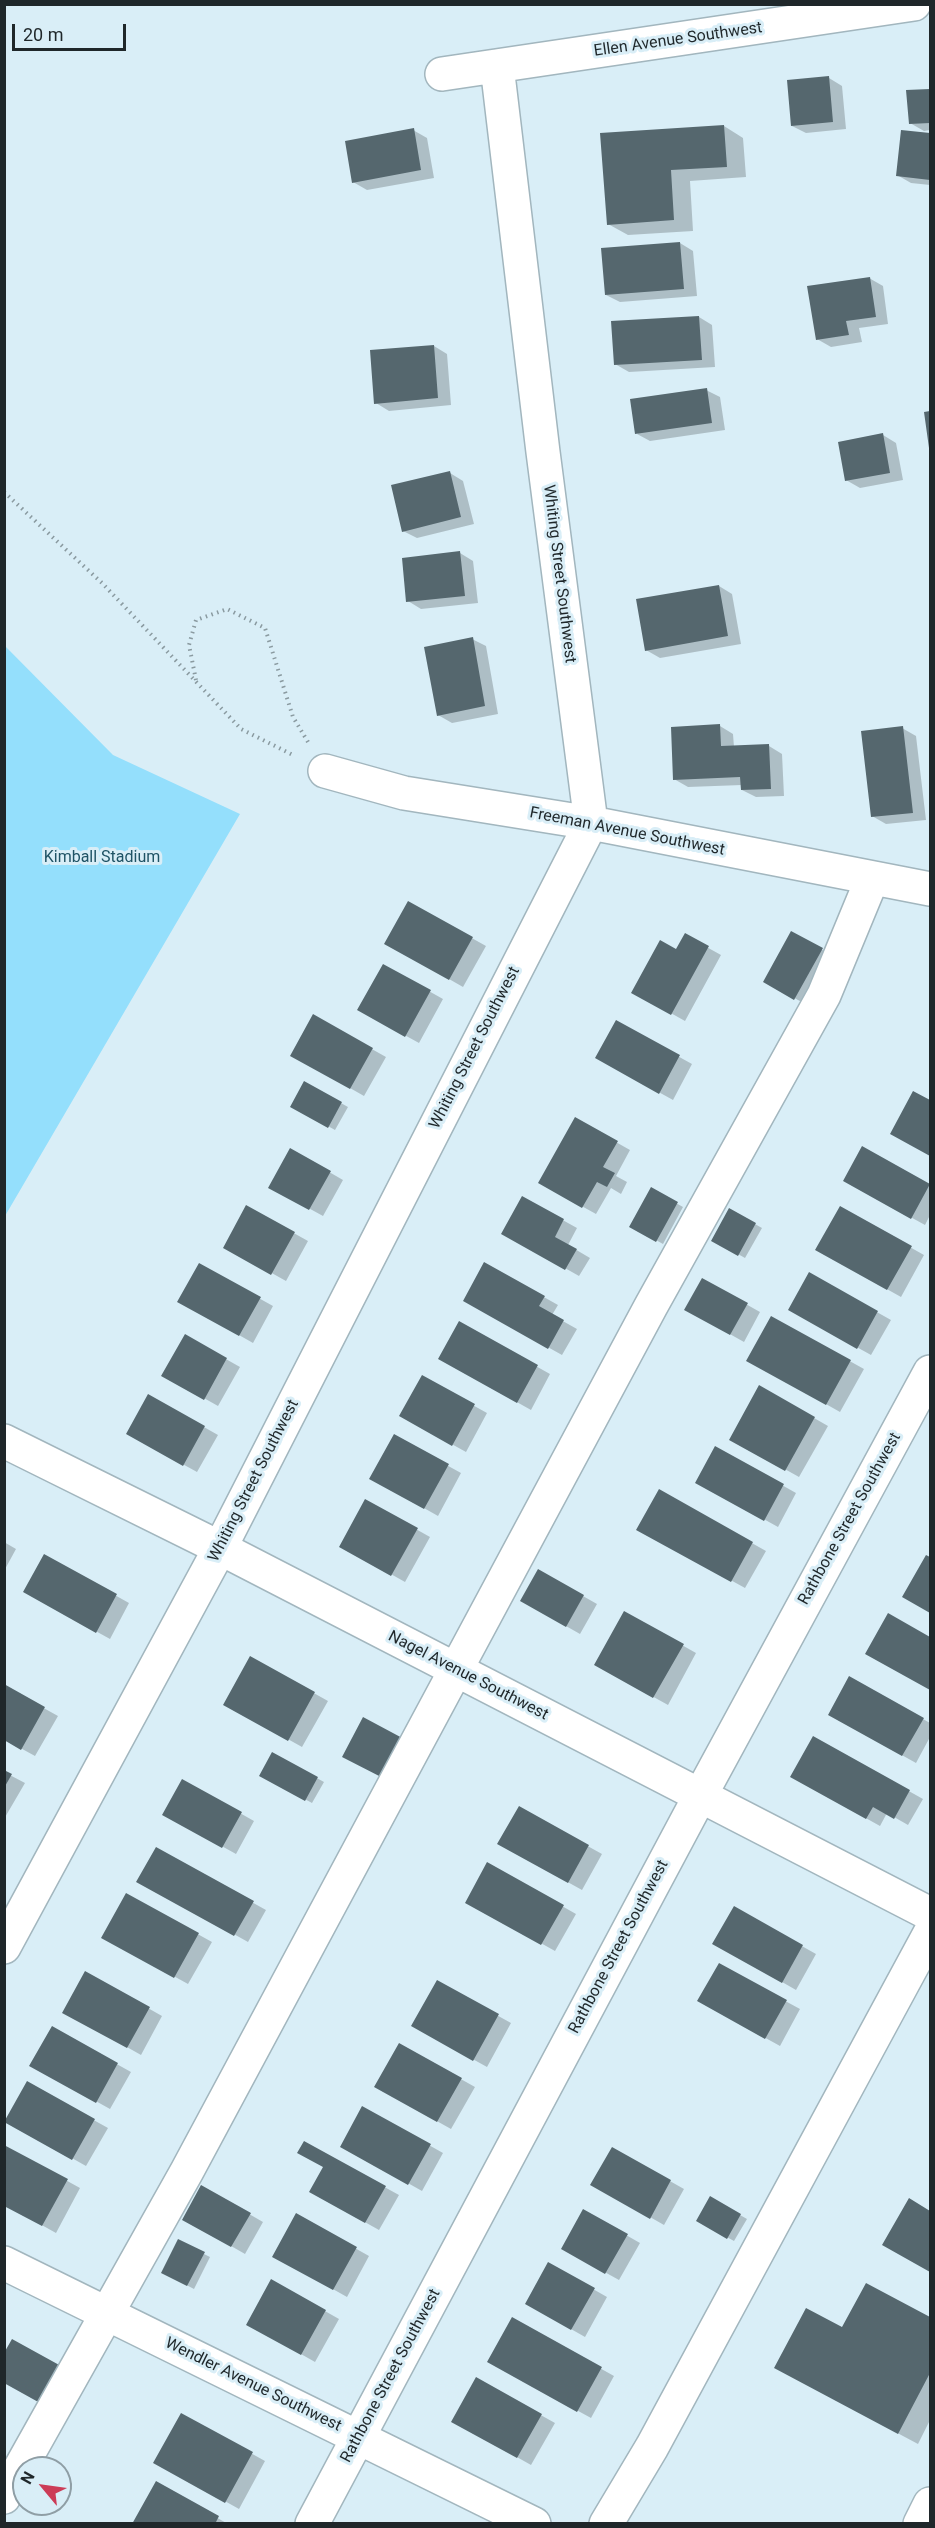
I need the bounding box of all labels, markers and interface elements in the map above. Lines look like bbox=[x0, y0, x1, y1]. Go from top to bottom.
scale bar bbox=[15, 12, 129, 50]
street label: Ellen Avenue Southwest bbox=[593, 19, 763, 61]
text: 20 m bbox=[23, 24, 63, 45]
street label: Whiting Street Southwest bbox=[539, 484, 579, 664]
street label: Freeman Avenue Southwest bbox=[528, 804, 726, 860]
park label: Kimball Stadium bbox=[44, 848, 160, 868]
street label: Whiting Street Southwest bbox=[426, 964, 524, 1132]
street label: Whiting Street Southwest bbox=[205, 1397, 303, 1565]
street label: Rathbone Street Southwest bbox=[795, 1430, 905, 1608]
street label: Nagel Avenue Southwest bbox=[385, 1627, 551, 1725]
street label: Rathbone Street Southwest bbox=[565, 1857, 673, 2037]
street label: Rathbone Street Southwest bbox=[337, 2286, 445, 2466]
street label: Wendler Avenue Southwest bbox=[162, 2334, 344, 2436]
north arrow bbox=[12, 2456, 72, 2516]
text: N bbox=[17, 2468, 39, 2488]

